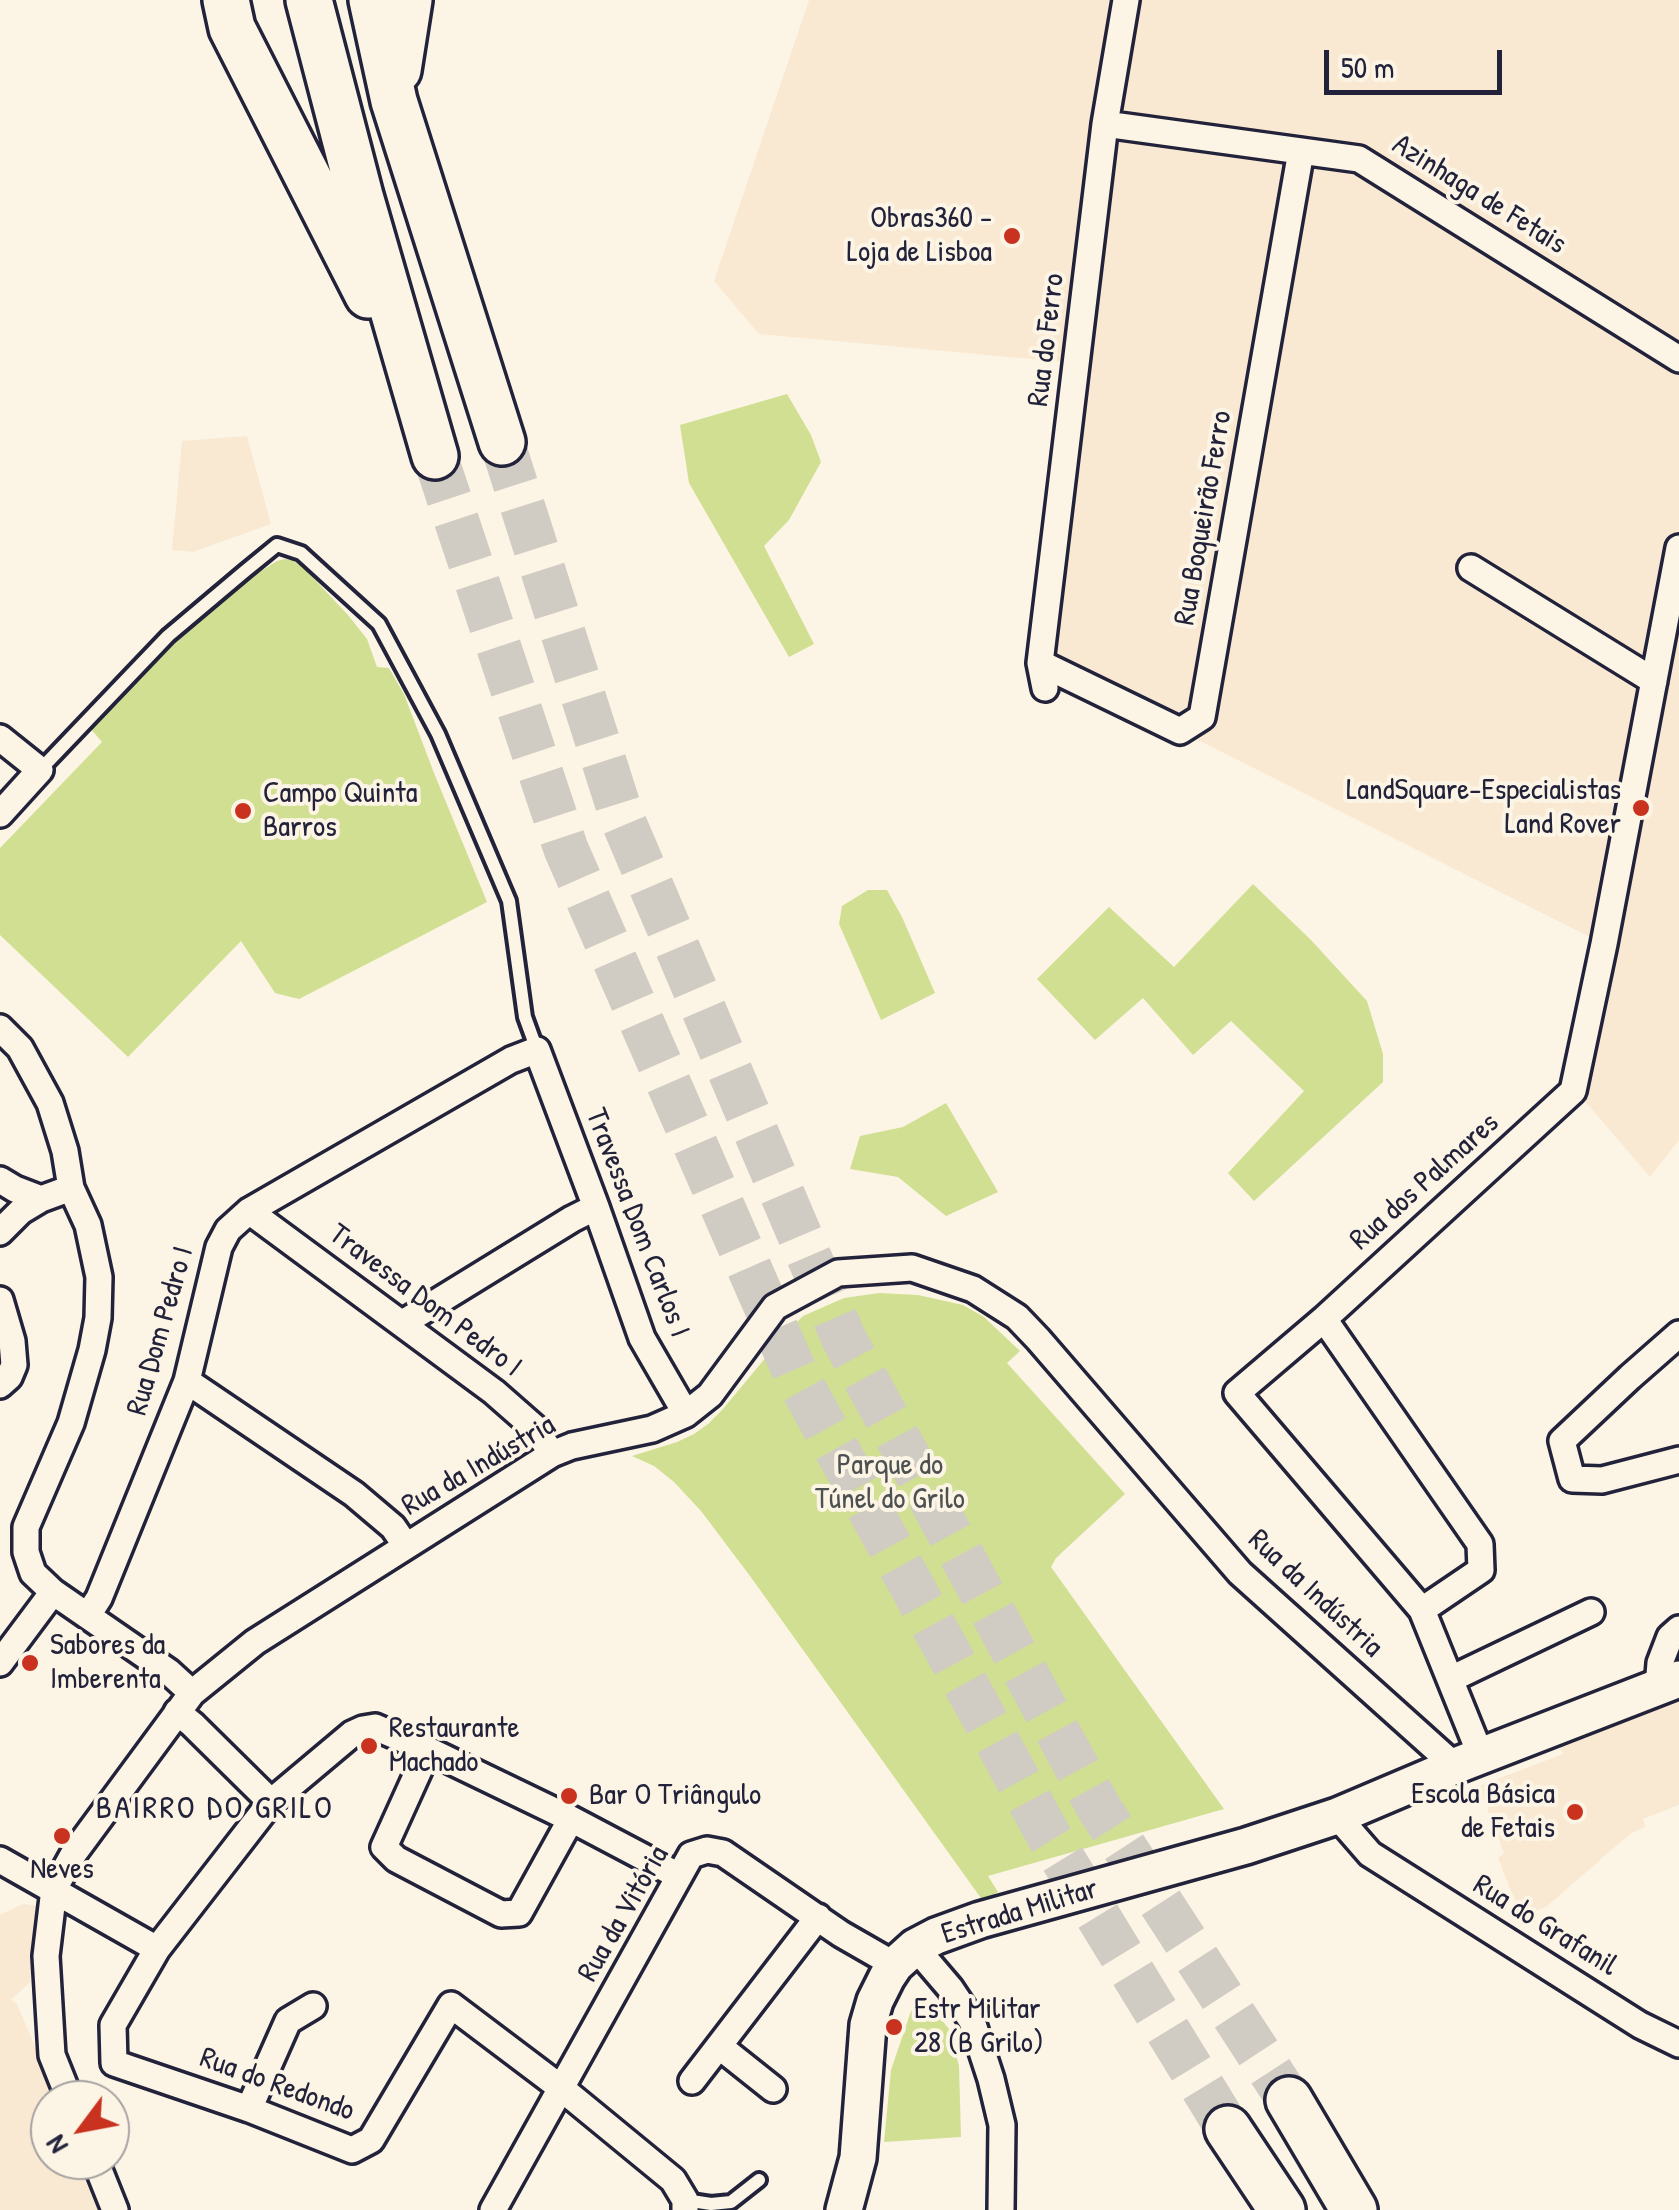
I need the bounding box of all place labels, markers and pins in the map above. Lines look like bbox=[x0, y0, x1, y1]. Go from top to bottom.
place label: Obras360 - Loja de Lisboa bbox=[847, 201, 992, 272]
marker: Obras360 - Loja de Lisboa bbox=[1001, 225, 1023, 247]
place label: LandSquare-Especialistas Land Rover bbox=[1346, 773, 1621, 844]
place label: Campo Quinta Barros bbox=[263, 776, 417, 846]
marker: LandSquare-Especialistas Land Rover bbox=[1630, 797, 1652, 819]
marker: Campo Quinta Barros bbox=[232, 800, 254, 822]
place label: Sabores da Imberenta bbox=[50, 1628, 165, 1698]
marker: Sabores da Imberenta bbox=[19, 1652, 41, 1674]
place label: Restaurante Machado bbox=[389, 1711, 519, 1782]
marker: Restaurante Machado bbox=[358, 1735, 380, 1757]
place label: Escola Básica de Fetais bbox=[1411, 1777, 1555, 1848]
place label: Bar O Triângulo bbox=[589, 1778, 761, 1814]
marker: Bar O Triângulo bbox=[558, 1785, 580, 1807]
marker: Escola Básica de Fetais bbox=[1564, 1801, 1586, 1823]
marker: Neves bbox=[51, 1825, 73, 1847]
place label: Neves bbox=[30, 1852, 94, 1888]
place label: Estr Militar 28 (B Grilo) bbox=[914, 1992, 1044, 2062]
marker: Estr Militar 28 (B Grilo) bbox=[883, 2016, 905, 2038]

